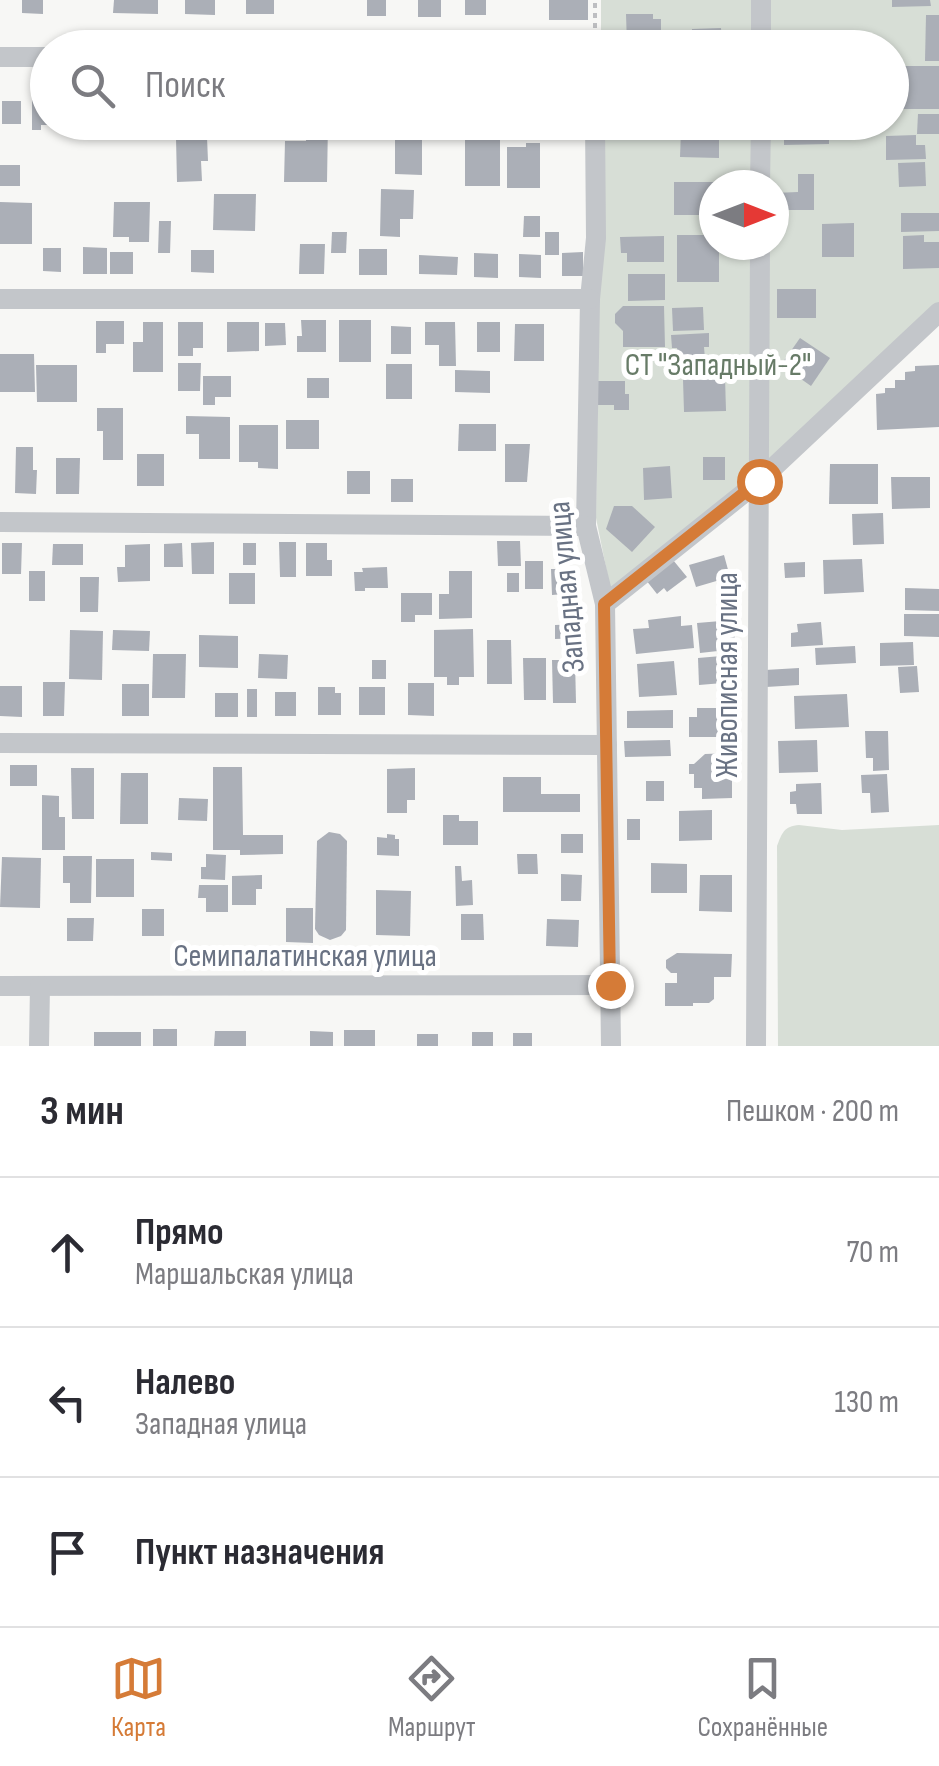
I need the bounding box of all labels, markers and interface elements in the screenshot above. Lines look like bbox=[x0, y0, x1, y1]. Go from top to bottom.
search box bbox=[30, 30, 909, 140]
icon: search bbox=[65, 58, 120, 113]
text: Поиск bbox=[145, 63, 225, 108]
north arrow bbox=[699, 170, 789, 260]
park label: СТ "Западный-2" bbox=[625, 346, 811, 385]
route start bbox=[737, 459, 783, 505]
street label: Западная улица bbox=[540, 500, 594, 674]
street label: Живописная улица bbox=[708, 572, 747, 778]
street label: Семипалатинская улица bbox=[173, 937, 437, 976]
route end bbox=[588, 963, 634, 1009]
text: 3 мин bbox=[40, 1086, 124, 1137]
text: Пешком · 200 m bbox=[726, 1092, 899, 1131]
text: Прямо bbox=[135, 1210, 224, 1255]
icon: ahead bbox=[40, 1225, 95, 1280]
text: 70 m bbox=[846, 1233, 899, 1272]
text: Маршальская улица bbox=[135, 1255, 354, 1294]
text: Налево bbox=[135, 1360, 235, 1405]
icon: left bbox=[40, 1375, 95, 1430]
text: 130 m bbox=[834, 1383, 899, 1422]
text: Западная улица bbox=[135, 1405, 307, 1444]
icon: arrive bbox=[40, 1525, 95, 1580]
text: Пункт назначения bbox=[135, 1530, 384, 1575]
tab: Карта bbox=[111, 1651, 166, 1744]
tab: Маршрут bbox=[388, 1651, 476, 1744]
tab: Сохранённые bbox=[697, 1651, 828, 1744]

